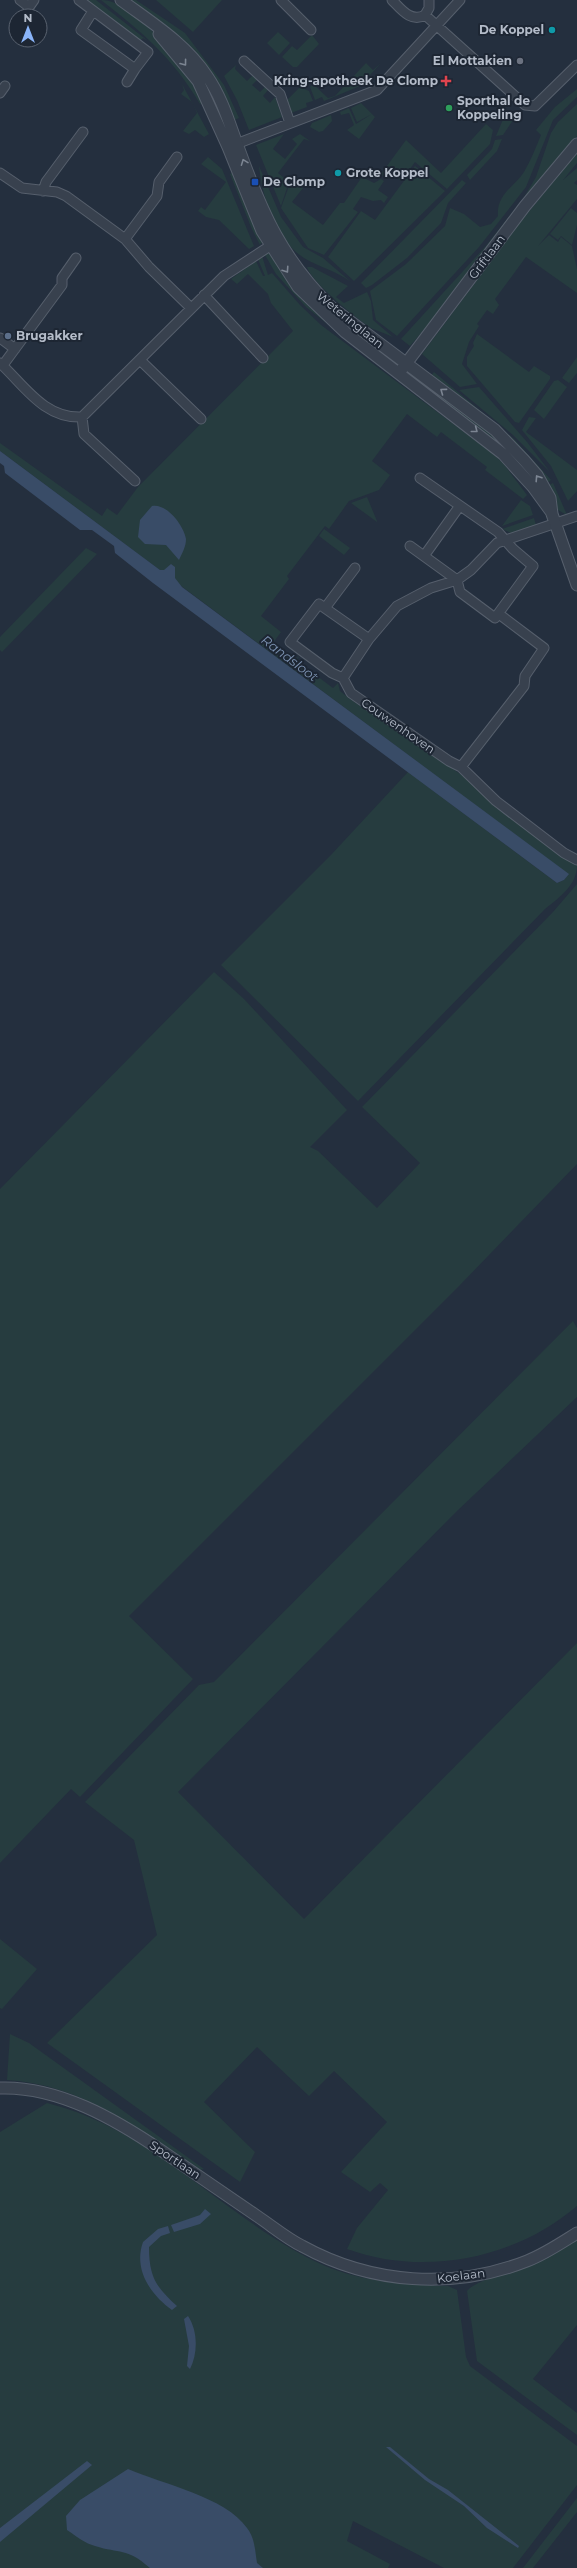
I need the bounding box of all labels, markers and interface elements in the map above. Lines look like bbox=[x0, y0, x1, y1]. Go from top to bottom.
north arrow bbox=[8, 8, 48, 48]
text: N bbox=[24, 11, 32, 25]
place label: De Koppel bbox=[479, 22, 544, 37]
marker: De Koppel bbox=[547, 25, 557, 35]
place label: El Mottakien bbox=[433, 53, 512, 68]
marker: El Mottakien bbox=[515, 56, 525, 66]
one-way arrow bbox=[179, 58, 186, 65]
place label: Kring-apotheek De Clomp bbox=[274, 73, 438, 88]
marker: Kring-apotheek De Clomp bbox=[441, 76, 451, 86]
place label: Sporthal de Koppeling bbox=[457, 93, 530, 122]
marker: Sporthal de Koppeling bbox=[444, 103, 454, 113]
one-way arrow bbox=[240, 159, 248, 166]
place label: Grote Koppel bbox=[346, 165, 428, 180]
marker: Grote Koppel bbox=[333, 168, 343, 178]
place label: De Clomp bbox=[263, 174, 325, 189]
marker: De Clomp bbox=[250, 177, 260, 187]
street label: Griftlaan bbox=[465, 232, 508, 282]
one-way arrow bbox=[281, 266, 289, 273]
street label: Weteringlaan bbox=[314, 288, 387, 351]
place label: Brugakker bbox=[16, 328, 83, 343]
marker: Brugakker bbox=[3, 331, 13, 341]
one-way arrow bbox=[440, 388, 447, 396]
one-way arrow bbox=[470, 426, 477, 433]
one-way arrow bbox=[536, 475, 543, 482]
water label: Randsloot bbox=[258, 631, 322, 685]
street label: Couwenhoven bbox=[358, 695, 438, 757]
street label: Sportlaan bbox=[147, 2137, 204, 2182]
street label: Koelaan bbox=[436, 2265, 486, 2286]

